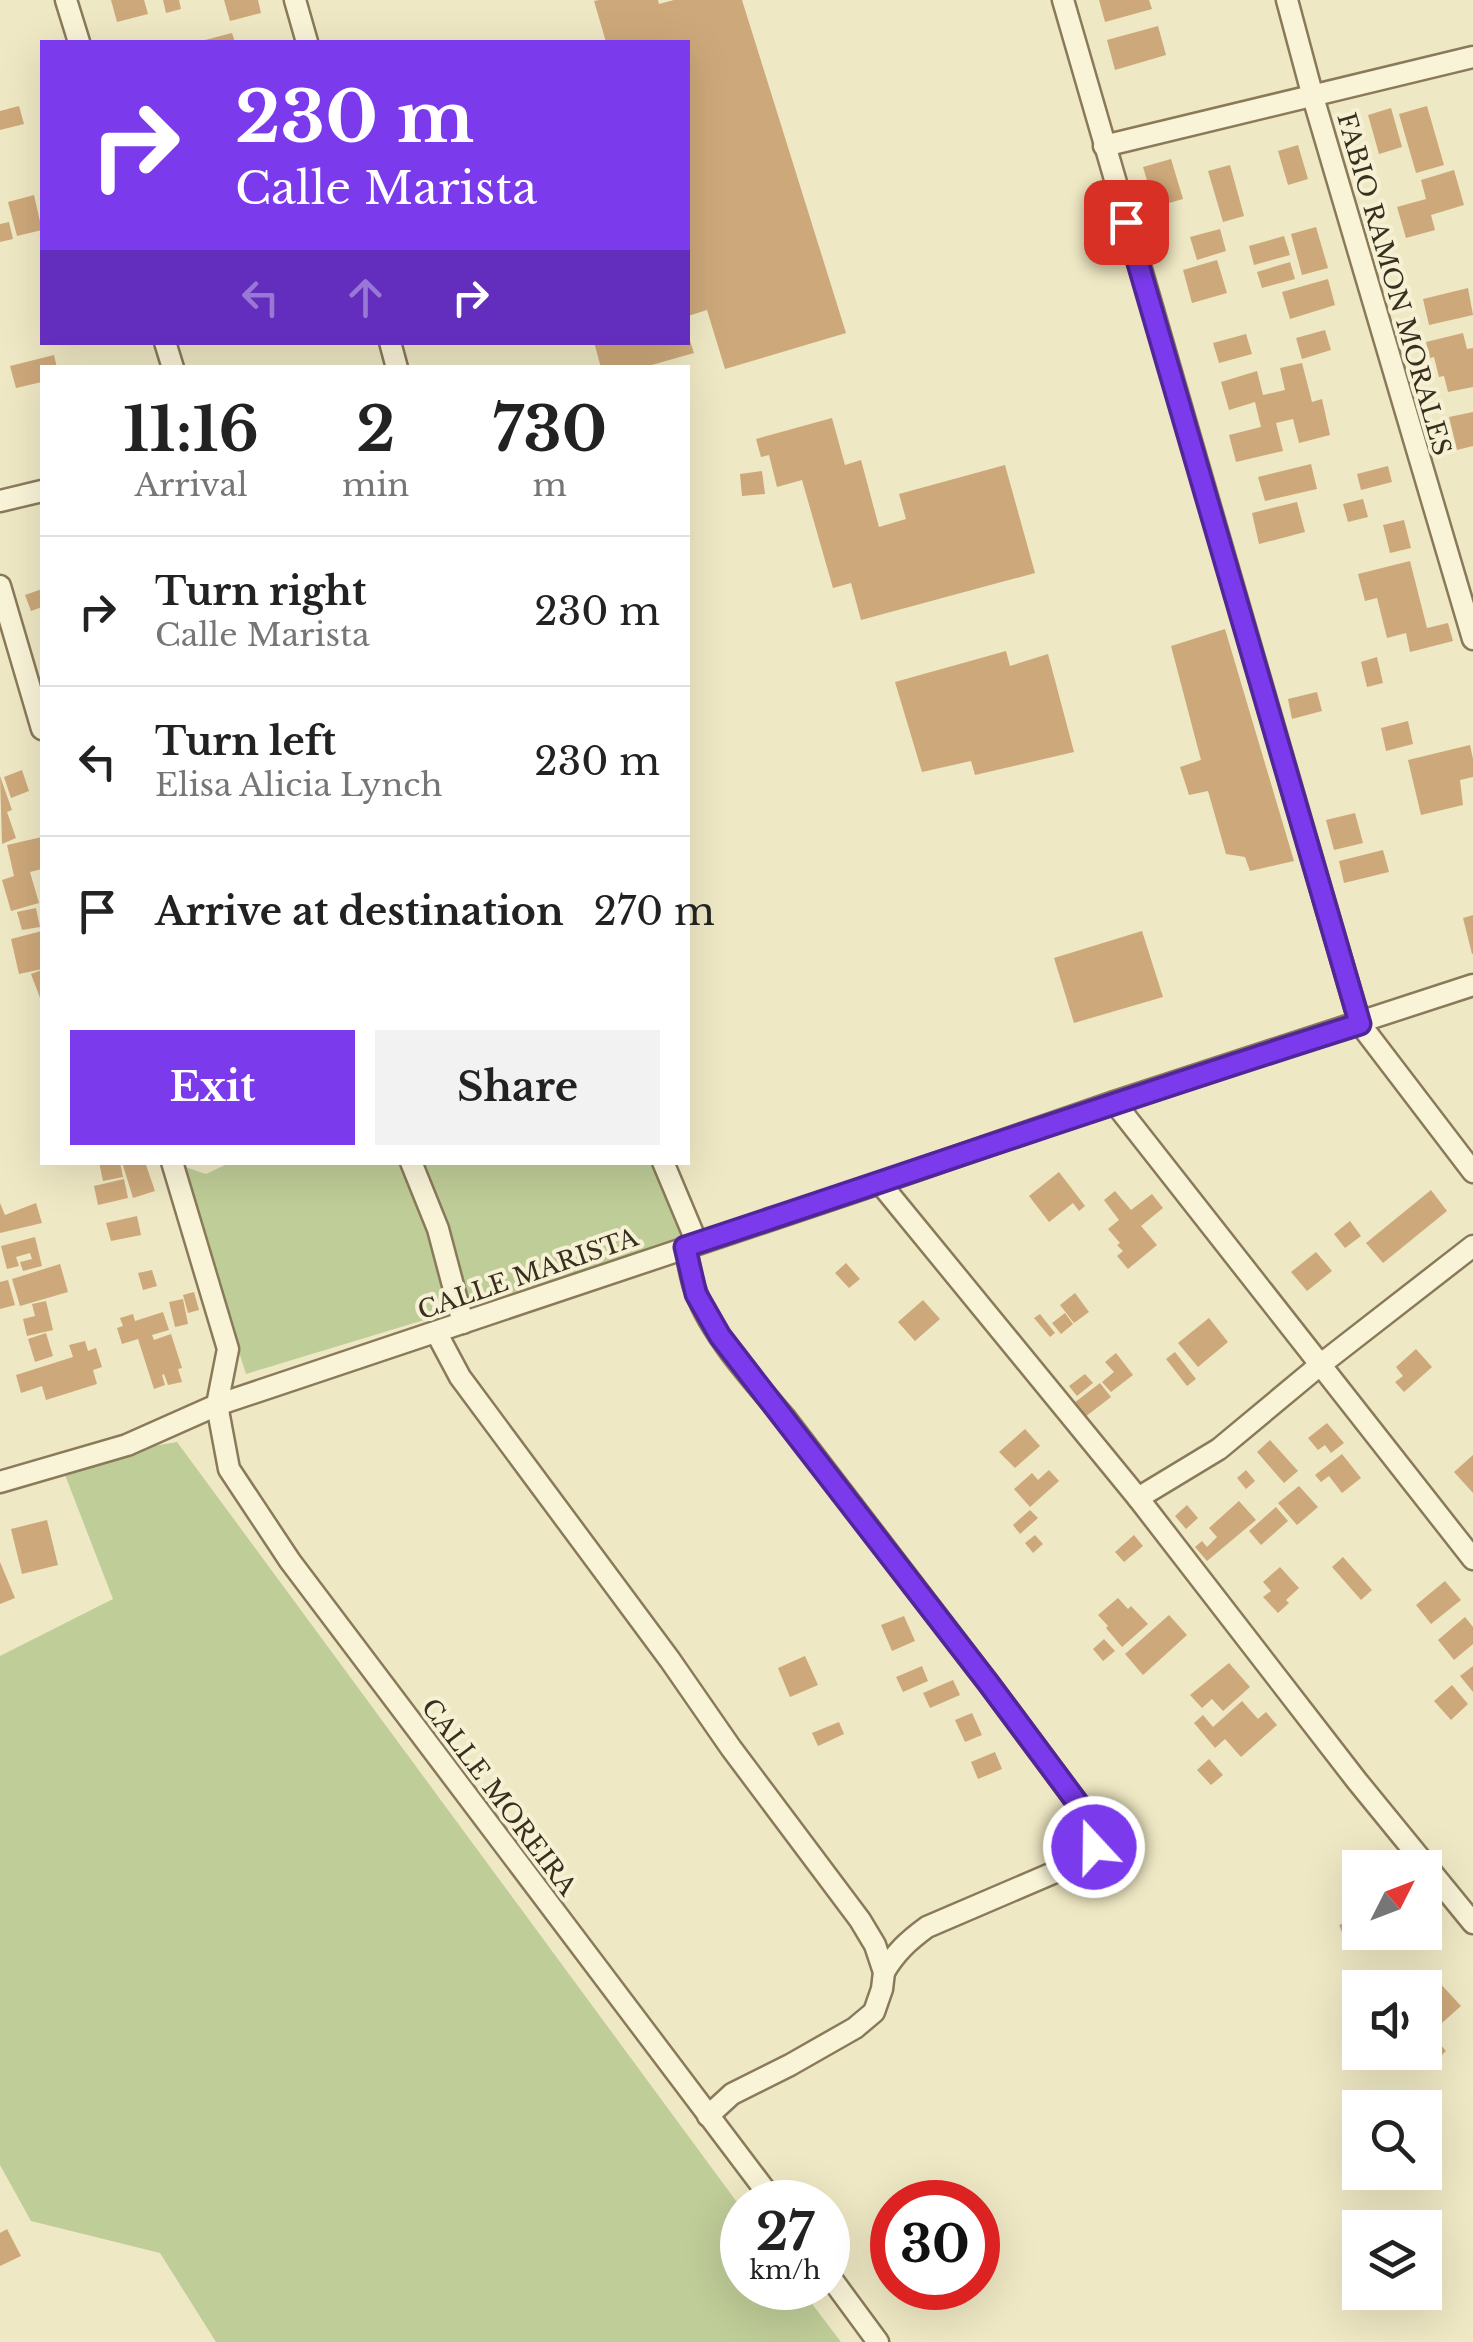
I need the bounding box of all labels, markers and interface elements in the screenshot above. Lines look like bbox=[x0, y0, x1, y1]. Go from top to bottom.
text: 230 m bbox=[235, 74, 474, 161]
icon: right bbox=[70, 80, 200, 210]
street label: FABIO RAMON MORALES bbox=[1330, 109, 1458, 459]
text: Calle Marista bbox=[235, 160, 537, 216]
pin bbox=[1084, 180, 1169, 265]
icon: arrive bbox=[1099, 195, 1154, 250]
icon: left bbox=[233, 270, 288, 325]
icon: ahead bbox=[338, 270, 393, 325]
icon: right bbox=[443, 270, 498, 325]
text: 11:16 bbox=[123, 393, 259, 467]
text: 2 bbox=[356, 393, 395, 467]
text: 730 bbox=[492, 393, 607, 467]
text: Arrival bbox=[134, 465, 248, 505]
text: min bbox=[342, 465, 409, 505]
text: m bbox=[533, 465, 567, 505]
text: Turn right bbox=[155, 568, 366, 615]
icon: right bbox=[70, 584, 125, 639]
text: 230 m bbox=[534, 588, 660, 635]
text: Calle Marista bbox=[155, 615, 370, 655]
text: Turn left bbox=[155, 718, 336, 765]
icon: left bbox=[70, 734, 125, 789]
text: 230 m bbox=[534, 738, 660, 785]
text: Elisa Alicia Lynch bbox=[155, 765, 443, 805]
icon: arrive bbox=[70, 884, 125, 939]
text: Arrive at destination bbox=[155, 888, 564, 935]
text: 270 m bbox=[594, 888, 715, 935]
button: Exit bbox=[70, 1030, 355, 1145]
button: Share bbox=[375, 1030, 660, 1145]
street label: CALLE MARISTA bbox=[414, 1221, 643, 1326]
street label: CALLE MOREIRA bbox=[415, 1692, 584, 1902]
position arrow bbox=[1042, 1795, 1146, 1899]
north arrow bbox=[1342, 1850, 1442, 1950]
map controls bbox=[1342, 1850, 1442, 2310]
button: sound bbox=[1342, 1970, 1442, 2070]
button: search bbox=[1342, 2090, 1442, 2190]
speed limit sign: 30 bbox=[870, 2180, 1000, 2310]
text: 27 bbox=[756, 2201, 814, 2264]
button: layers bbox=[1342, 2210, 1442, 2310]
text: km/h bbox=[750, 2255, 820, 2286]

